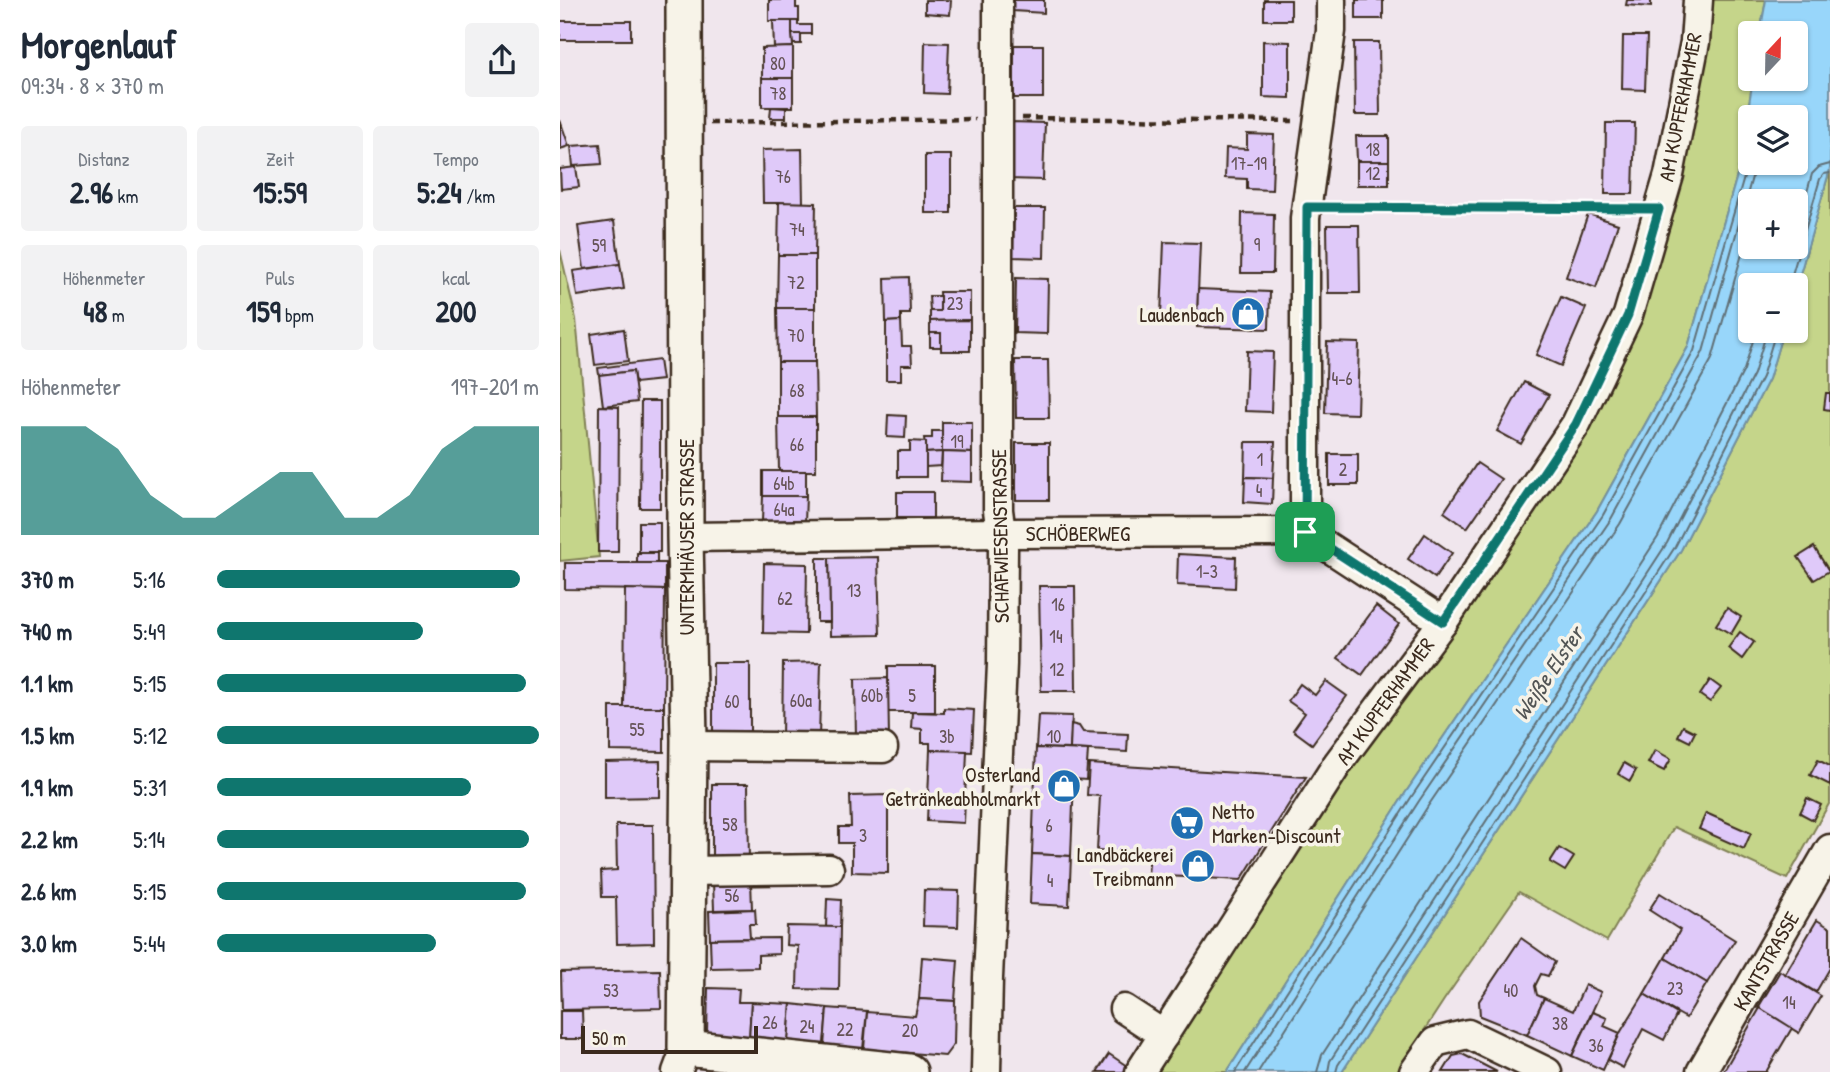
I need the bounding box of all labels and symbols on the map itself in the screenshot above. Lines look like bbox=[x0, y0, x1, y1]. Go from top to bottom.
north arrow bbox=[1738, 21, 1808, 91]
street label: AM KUPFERHAMMER bbox=[1651, 30, 1709, 184]
house number: 80 bbox=[770, 51, 786, 76]
house number: 78 bbox=[770, 81, 787, 106]
house number: 18 bbox=[1366, 137, 1380, 162]
house number: 17-19 bbox=[1231, 151, 1267, 176]
house number: 12 bbox=[1366, 161, 1381, 186]
house number: 76 bbox=[775, 164, 791, 189]
house number: 74 bbox=[789, 217, 805, 242]
house number: 9 bbox=[1254, 232, 1261, 257]
house number: 59 bbox=[592, 233, 606, 258]
house number: 72 bbox=[787, 270, 805, 295]
house number: 23 bbox=[947, 291, 963, 316]
shop icon: Laudenbach bbox=[1229, 295, 1267, 333]
place label: Laudenbach bbox=[1140, 300, 1224, 329]
house number: 70 bbox=[788, 323, 804, 348]
house number: 4-6 bbox=[1331, 366, 1353, 391]
house number: 68 bbox=[790, 378, 805, 403]
house number: 19 bbox=[950, 429, 964, 454]
house number: 66 bbox=[790, 432, 804, 457]
street label: UNTERMHÄUSER STRASSE bbox=[672, 439, 701, 635]
house number: 1 bbox=[1257, 447, 1263, 472]
street label: SCHAFWIESENSTRASSE bbox=[984, 449, 1016, 623]
house number: 2 bbox=[1339, 457, 1348, 482]
house number: 64b bbox=[773, 471, 795, 496]
house number: 4 bbox=[1256, 478, 1263, 503]
house number: 64a bbox=[774, 497, 795, 522]
pin bbox=[1275, 502, 1335, 562]
street label: SCHÖBERWEG bbox=[1026, 519, 1130, 548]
house number: 1-3 bbox=[1196, 559, 1218, 584]
house number: 13 bbox=[847, 578, 861, 603]
house number: 62 bbox=[777, 586, 793, 611]
house number: 16 bbox=[1051, 592, 1065, 617]
water label: Weiße Elster bbox=[1505, 618, 1593, 726]
house number: 14 bbox=[1049, 624, 1063, 649]
street label: AM KUPFERHAMMER bbox=[1329, 631, 1441, 771]
house number: 12 bbox=[1050, 657, 1065, 682]
house number: 60b bbox=[861, 683, 883, 708]
house number: 5 bbox=[908, 683, 916, 708]
house number: 60a bbox=[790, 688, 812, 713]
house number: 60 bbox=[724, 689, 740, 714]
house number: 55 bbox=[629, 717, 645, 742]
house number: 3b bbox=[939, 724, 955, 749]
house number: 10 bbox=[1047, 724, 1061, 749]
place label: Osterland Getränkeabholmarkt bbox=[885, 760, 1041, 813]
shop icon: Osterland Getränkeabholmarkt bbox=[1045, 767, 1083, 805]
place label: Netto Marken-Discount bbox=[1212, 797, 1341, 850]
supermarket icon: Netto Marken-Discount bbox=[1168, 804, 1206, 842]
house number: 58 bbox=[722, 812, 738, 837]
house number: 6 bbox=[1045, 813, 1053, 838]
house number: 3 bbox=[859, 823, 867, 848]
place label: Landbäckerei Treibmann bbox=[1077, 840, 1174, 893]
shop icon: Landbäckerei Treibmann bbox=[1179, 847, 1217, 885]
house number: 4 bbox=[1047, 868, 1054, 893]
house number: 56 bbox=[725, 883, 739, 908]
street label: KANTSTRASSE bbox=[1726, 906, 1806, 1016]
house number: 23 bbox=[1667, 976, 1683, 1001]
house number: 53 bbox=[603, 978, 619, 1003]
house number: 40 bbox=[1504, 978, 1518, 1003]
house number: 14 bbox=[1782, 990, 1796, 1015]
house number: 26 bbox=[762, 1010, 778, 1035]
house number: 38 bbox=[1552, 1011, 1568, 1036]
house number: 24 bbox=[799, 1014, 815, 1039]
house number: 22 bbox=[837, 1017, 854, 1042]
house number: 20 bbox=[902, 1018, 918, 1043]
scale bar bbox=[581, 1023, 758, 1055]
house number: 36 bbox=[1588, 1033, 1604, 1058]

